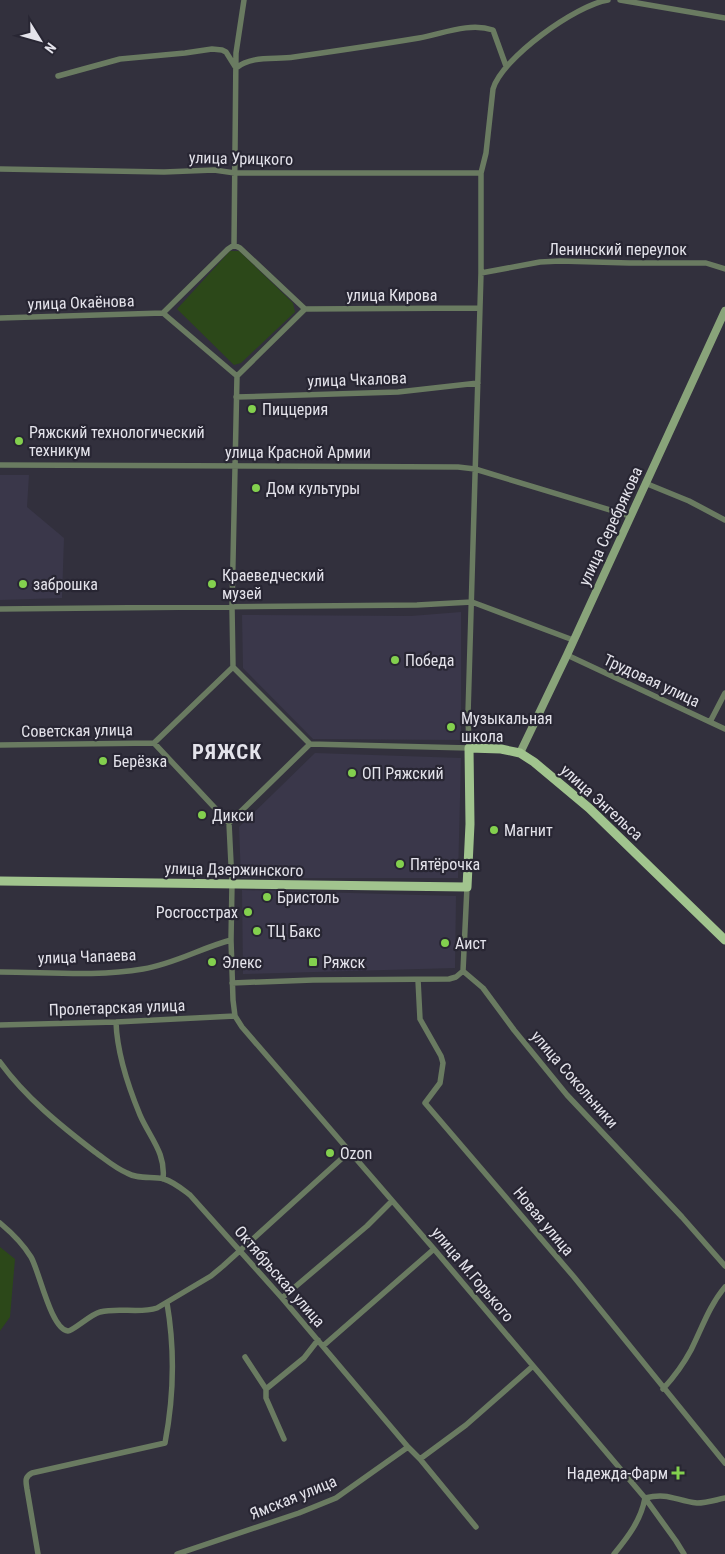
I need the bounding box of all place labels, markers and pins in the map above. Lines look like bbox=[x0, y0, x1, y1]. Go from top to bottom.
place label: Пиццерия bbox=[262, 400, 328, 419]
marker: Пиццерия bbox=[246, 403, 258, 415]
place label: Ряжский технологический техникум bbox=[29, 423, 205, 460]
marker: Ряжский технологический техникум bbox=[13, 435, 25, 447]
place label: Дом культуры bbox=[266, 479, 360, 498]
marker: Дом культуры bbox=[250, 482, 262, 494]
place label: Краеведческий музей bbox=[222, 566, 324, 603]
place label: заброшка bbox=[33, 575, 98, 594]
marker: заброшка bbox=[17, 578, 29, 590]
marker: Краеведческий музей bbox=[206, 578, 218, 590]
place label: Победа bbox=[405, 651, 454, 670]
marker: Победа bbox=[389, 654, 401, 666]
place label: Музыкальная школа bbox=[461, 709, 552, 746]
marker: Музыкальная школа bbox=[445, 721, 457, 733]
place label: Берёзка bbox=[113, 752, 167, 771]
marker: Берёзка bbox=[97, 755, 109, 767]
place label: ОП Ряжский bbox=[362, 764, 444, 783]
marker: ОП Ряжский bbox=[346, 767, 358, 779]
place label: Дикси bbox=[212, 806, 254, 825]
marker: Дикси bbox=[196, 809, 208, 821]
place label: Магнит bbox=[504, 821, 553, 840]
marker: Магнит bbox=[488, 824, 500, 836]
place label: Пятёрочка bbox=[410, 855, 480, 874]
marker: Пятёрочка bbox=[394, 858, 406, 870]
place label: Бристоль bbox=[277, 888, 339, 907]
marker: Бристоль bbox=[261, 891, 273, 903]
place label: Росгосстрах bbox=[156, 903, 238, 922]
marker: Росгосстрах bbox=[242, 906, 254, 918]
place label: ТЦ Бакс bbox=[267, 922, 321, 941]
marker: ТЦ Бакс bbox=[251, 925, 263, 937]
place label: Аист bbox=[455, 934, 487, 953]
marker: Аист bbox=[439, 937, 451, 949]
place label: Элекс bbox=[222, 953, 262, 972]
place label: Ряжск bbox=[323, 953, 365, 972]
marker: Элекс bbox=[206, 956, 218, 968]
marker: Ряжск bbox=[307, 956, 319, 968]
place label: Ozon bbox=[340, 1144, 372, 1163]
marker: Ozon bbox=[324, 1147, 336, 1159]
place label: Надежда-Фарм bbox=[567, 1464, 668, 1483]
marker: Надежда-Фарм bbox=[672, 1467, 684, 1479]

